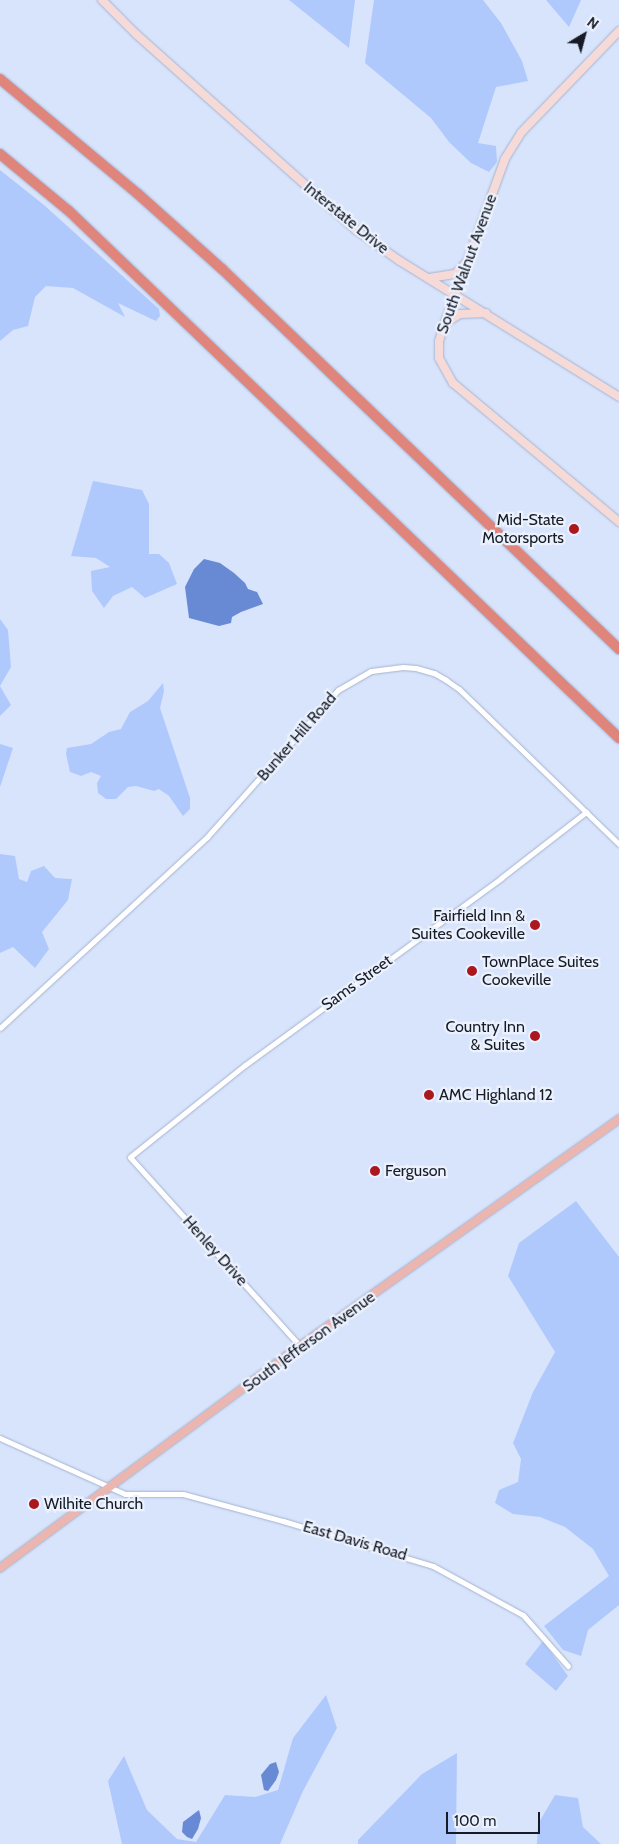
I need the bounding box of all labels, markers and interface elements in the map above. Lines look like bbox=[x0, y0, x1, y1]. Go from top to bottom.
north arrow bbox=[559, 10, 609, 60]
text: N bbox=[584, 13, 602, 33]
street label: Interstate Drive bbox=[300, 178, 392, 258]
street label: South Walnut Avenue bbox=[433, 192, 501, 336]
place label: Mid-State Motorsports bbox=[482, 510, 564, 548]
marker: Mid-State Motorsports bbox=[568, 523, 580, 535]
street label: Bunker Hill Road bbox=[253, 689, 341, 785]
place label: Fairfield Inn & Suites Cookeville bbox=[411, 906, 525, 944]
marker: Fairfield Inn & Suites Cookeville bbox=[529, 919, 541, 931]
street label: Sams Street bbox=[318, 951, 396, 1015]
place label: TownPlace Suites Cookeville bbox=[482, 952, 599, 990]
marker: TownPlace Suites Cookeville bbox=[466, 965, 478, 977]
place label: Country Inn & Suites bbox=[445, 1017, 525, 1055]
marker: Country Inn & Suites bbox=[529, 1030, 541, 1042]
place label: AMC Highland 12 bbox=[439, 1085, 553, 1105]
marker: AMC Highland 12 bbox=[423, 1089, 435, 1101]
place label: Ferguson bbox=[385, 1161, 447, 1181]
marker: Ferguson bbox=[369, 1165, 381, 1177]
street label: Henley Drive bbox=[179, 1212, 251, 1290]
street label: South Jefferson Avenue bbox=[239, 1288, 379, 1396]
place label: Wilhite Church bbox=[44, 1494, 143, 1514]
marker: Wilhite Church bbox=[28, 1498, 40, 1510]
street label: East Davis Road bbox=[301, 1517, 409, 1565]
scale bar bbox=[449, 1802, 543, 1834]
text: 100 m bbox=[454, 1812, 496, 1830]

